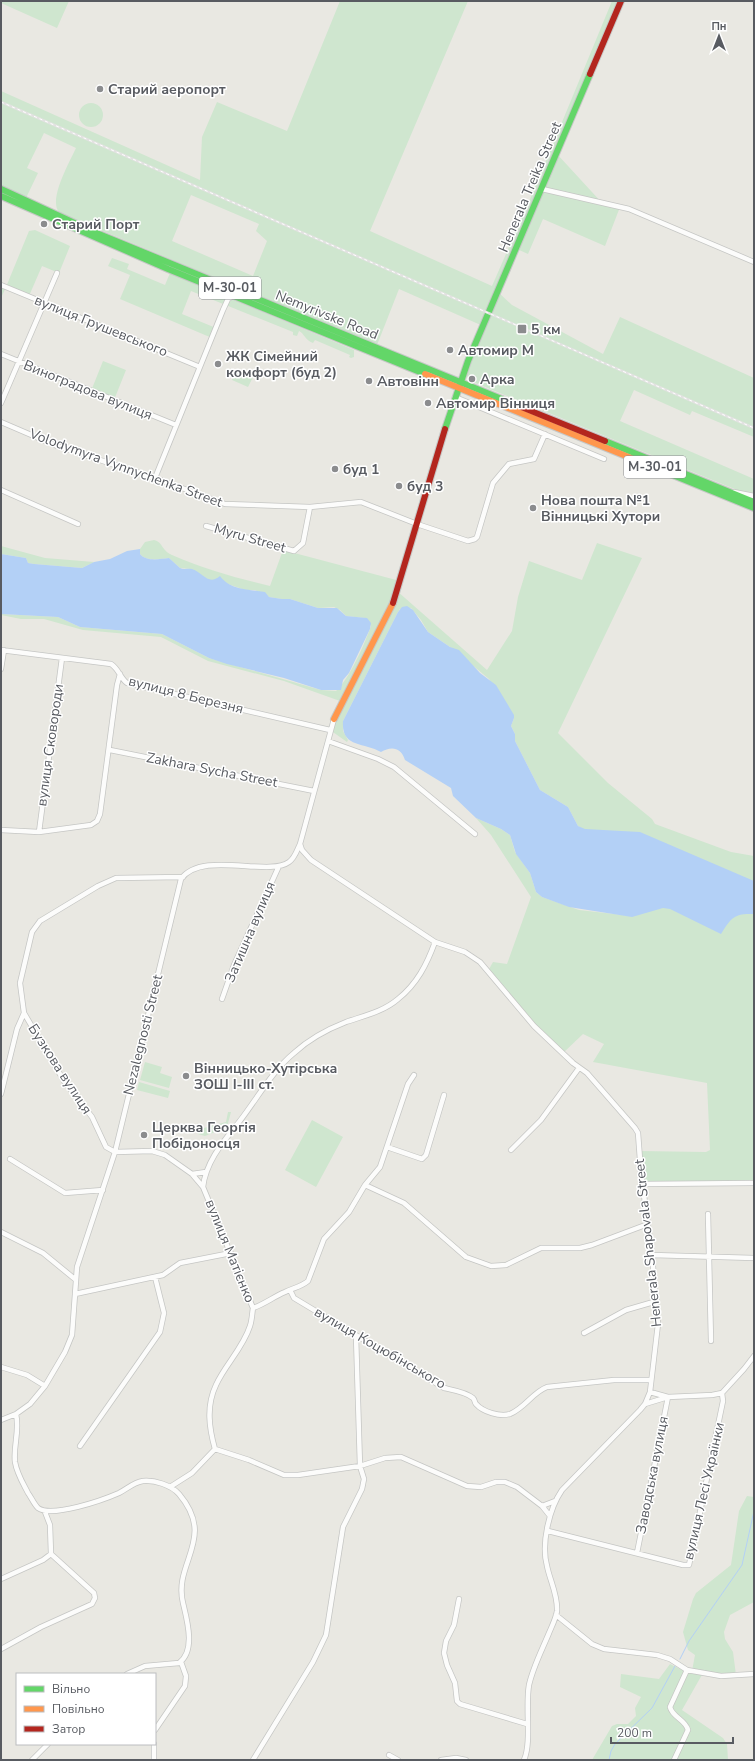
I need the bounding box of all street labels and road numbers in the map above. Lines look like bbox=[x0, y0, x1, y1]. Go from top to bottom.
street label: Henerala Treika Street bbox=[494, 119, 566, 255]
road number: М-30-01 bbox=[199, 277, 261, 299]
street label: Nemyrivske Road bbox=[273, 286, 381, 344]
street label: вулиця Грушевського bbox=[32, 291, 171, 361]
street label: Виноградова вулиця bbox=[21, 355, 155, 425]
street label: Volodymyra Vynnychenka Street bbox=[26, 424, 225, 512]
road number: М-30-01 bbox=[624, 456, 686, 478]
street label: Myru Street bbox=[212, 519, 288, 557]
street label: вулиця 8 Березня bbox=[127, 672, 245, 718]
street label: вулиця Сковороди bbox=[32, 683, 68, 807]
street label: Zakhara Sycha Street bbox=[145, 748, 279, 792]
street label: Затишна вулиця bbox=[220, 879, 280, 985]
street label: Nezalegnosti Street bbox=[119, 973, 167, 1097]
street label: Бузкова вулиця bbox=[24, 1020, 96, 1118]
street label: Henerala Shapovala Street bbox=[630, 1158, 666, 1328]
street label: вулиця Матієнко bbox=[201, 1197, 259, 1306]
street label: вулиця Коцюбінського bbox=[311, 1302, 449, 1394]
street label: Заводська вулиця bbox=[631, 1414, 673, 1536]
street label: вулиця Лесі Українки bbox=[679, 1420, 729, 1562]

